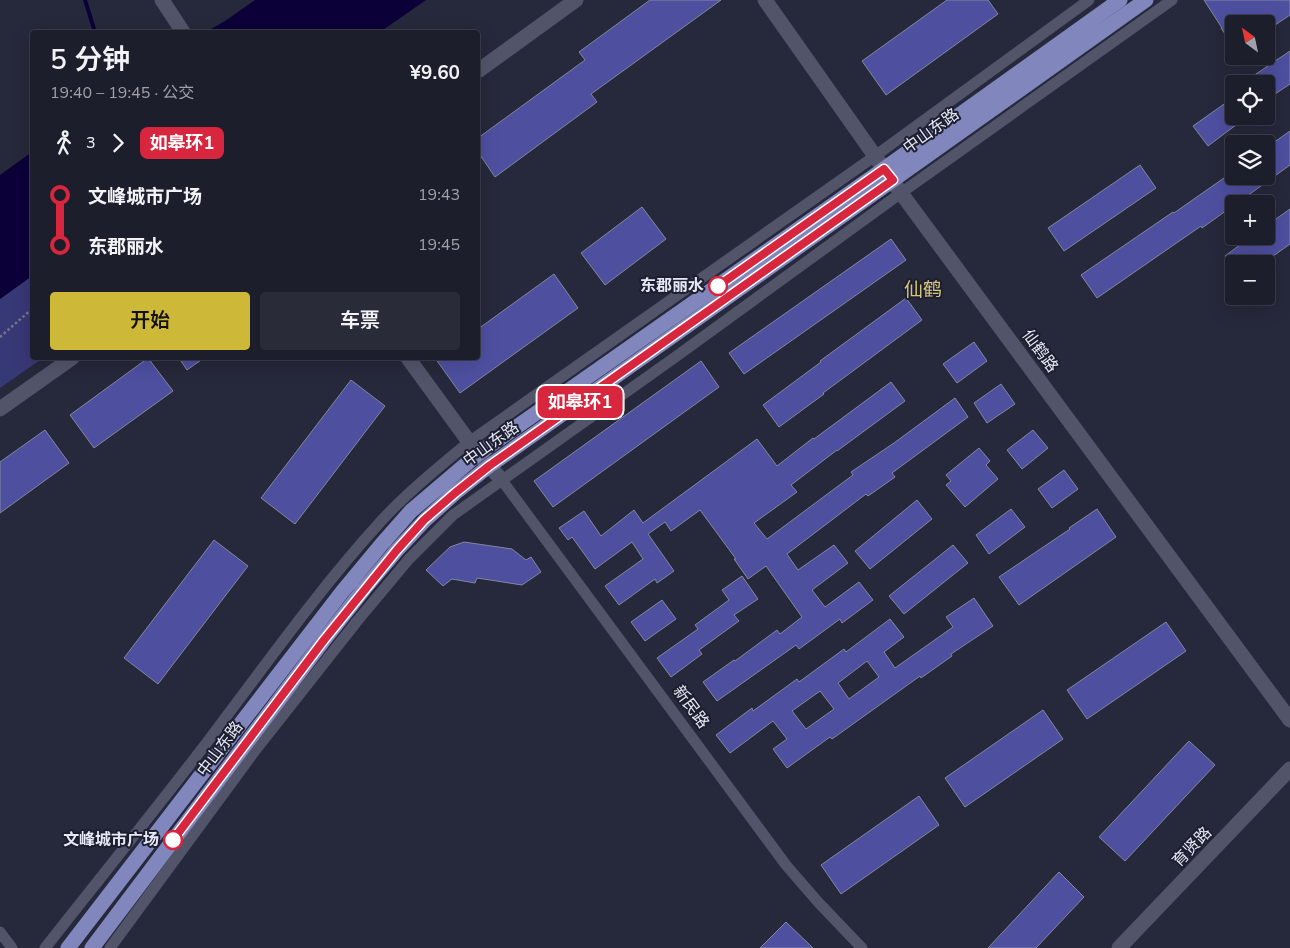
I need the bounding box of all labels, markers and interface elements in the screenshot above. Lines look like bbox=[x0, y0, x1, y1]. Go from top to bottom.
north arrow bbox=[1225, 15, 1275, 65]
map controls bbox=[1225, 15, 1275, 305]
text: 5 分钟 bbox=[50, 41, 130, 79]
text: ¥9.60 bbox=[410, 60, 460, 86]
button: locate bbox=[1225, 75, 1275, 125]
text: 19:40 – 19:45 · 公交 bbox=[50, 82, 194, 104]
street label: 中山东路 bbox=[899, 103, 963, 159]
icon: walk bbox=[50, 129, 78, 157]
icon: forward bbox=[104, 129, 132, 157]
text: 如皋环1 bbox=[150, 131, 214, 155]
text: 3 bbox=[86, 132, 96, 154]
button: layers bbox=[1225, 135, 1275, 185]
text: 文峰城市广场 bbox=[88, 184, 202, 210]
text: 19:43 bbox=[418, 184, 460, 206]
button: + bbox=[1225, 195, 1275, 245]
text: 东郡丽水 bbox=[88, 234, 164, 260]
text: 19:45 bbox=[418, 234, 460, 256]
button: − bbox=[1225, 255, 1275, 305]
place label: 东郡丽水 bbox=[640, 275, 704, 297]
marker: 东郡丽水 bbox=[708, 276, 728, 296]
district label: 仙鹤 bbox=[904, 277, 942, 303]
button: 开始 bbox=[50, 292, 250, 350]
button: 车票 bbox=[260, 292, 460, 350]
street label: 仙鹤路 bbox=[1017, 325, 1063, 377]
line badge: 如皋环1 bbox=[545, 386, 615, 418]
text: 如皋环1 bbox=[548, 390, 612, 414]
street label: 中山东路 bbox=[459, 416, 523, 472]
street label: 新民路 bbox=[668, 681, 714, 733]
street label: 中山东路 bbox=[192, 717, 248, 781]
street label: 育贤路 bbox=[1167, 822, 1217, 872]
place label: 文峰城市广场 bbox=[63, 829, 159, 851]
marker: 文峰城市广场 bbox=[163, 830, 183, 850]

